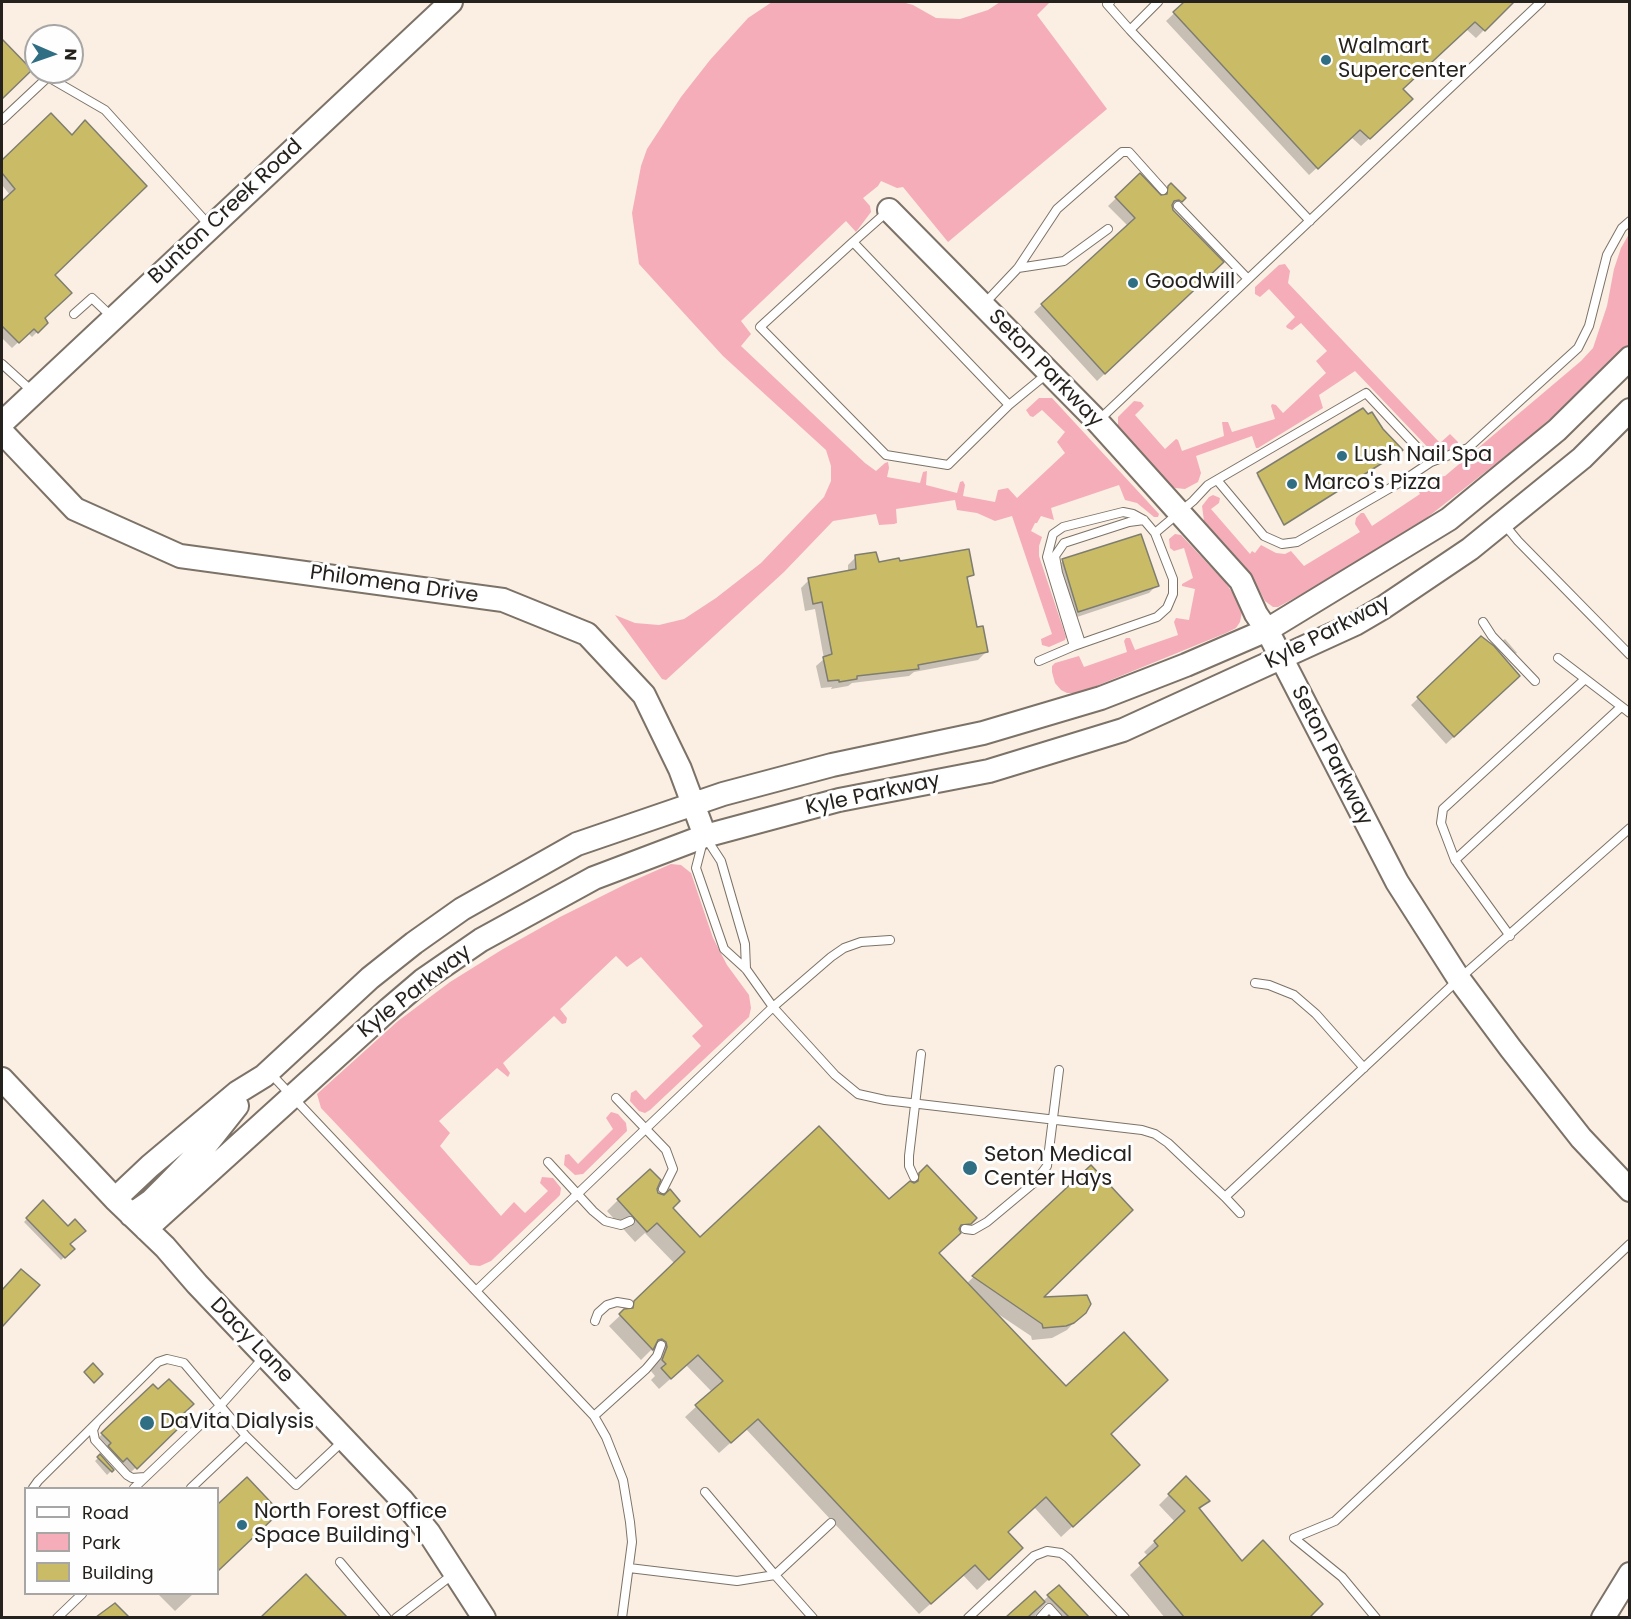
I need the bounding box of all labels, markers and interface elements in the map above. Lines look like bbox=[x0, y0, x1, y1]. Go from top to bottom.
north arrow bbox=[24, 24, 84, 84]
place label: Walmart Supercenter bbox=[1338, 35, 1467, 85]
text: N bbox=[59, 48, 82, 61]
marker: Walmart Supercenter bbox=[1319, 53, 1333, 67]
street label: Bunton Creek Road bbox=[144, 134, 308, 290]
place label: Goodwill bbox=[1145, 270, 1235, 296]
marker: Goodwill bbox=[1126, 276, 1140, 290]
street label: Seton Parkway bbox=[983, 305, 1107, 433]
place label: Lush Nail Spa bbox=[1354, 443, 1492, 469]
marker: Lush Nail Spa bbox=[1335, 449, 1349, 463]
place label: Marco's Pizza bbox=[1304, 471, 1441, 497]
marker: Marco's Pizza bbox=[1285, 477, 1299, 491]
street label: Philomena Drive bbox=[308, 561, 480, 609]
street label: Kyle Parkway bbox=[1261, 591, 1395, 675]
street label: Seton Parkway bbox=[1285, 682, 1377, 830]
street label: Kyle Parkway bbox=[804, 768, 942, 822]
street label: Kyle Parkway bbox=[353, 940, 477, 1044]
place label: Seton Medical Center Hays bbox=[984, 1143, 1132, 1193]
marker: Seton Medical Center Hays bbox=[961, 1159, 979, 1177]
street label: Dacy Lane bbox=[204, 1293, 298, 1389]
place label: DaVita Dialysis bbox=[160, 1410, 314, 1436]
marker: DaVita Dialysis bbox=[138, 1414, 156, 1432]
legend bbox=[24, 1487, 219, 1595]
text: Road bbox=[82, 1500, 129, 1525]
place label: North Forest Office Space Building 1 bbox=[254, 1500, 447, 1550]
marker: North Forest Office Space Building 1 bbox=[235, 1518, 249, 1532]
text: Park bbox=[82, 1530, 121, 1555]
text: Building bbox=[82, 1560, 154, 1585]

